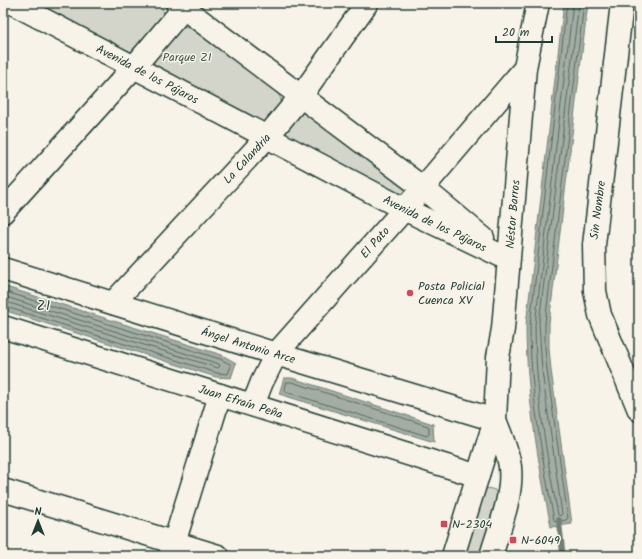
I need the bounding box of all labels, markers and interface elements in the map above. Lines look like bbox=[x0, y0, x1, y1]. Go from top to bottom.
scale bar bbox=[496, 18, 552, 44]
text: 20 m bbox=[502, 23, 530, 42]
street label: Avenida de los Pájaros bbox=[93, 39, 202, 109]
park label: Parque Z1 bbox=[163, 48, 212, 67]
street label: La Calandria bbox=[218, 129, 276, 188]
street label: Néstor Barros bbox=[500, 179, 525, 250]
street label: Sin Nombre bbox=[585, 179, 611, 241]
street label: Avenida de los Pájaros bbox=[380, 190, 490, 257]
street label: El Pato bbox=[355, 222, 394, 263]
place label: Posta Policial Cuenca XV bbox=[418, 277, 485, 310]
marker: Posta Policial Cuenca XV bbox=[405, 288, 415, 298]
district label: Z1 bbox=[37, 296, 51, 317]
street label: Ángel Antonio Arce bbox=[199, 322, 298, 369]
street label: Juan Efraín Peña bbox=[196, 379, 286, 424]
north arrow bbox=[18, 501, 58, 541]
text: N bbox=[35, 503, 42, 521]
place label: N-2304 bbox=[452, 515, 492, 534]
marker: N-2304 bbox=[439, 519, 449, 529]
place label: N-6049 bbox=[521, 531, 560, 550]
marker: N-6049 bbox=[508, 535, 518, 545]

